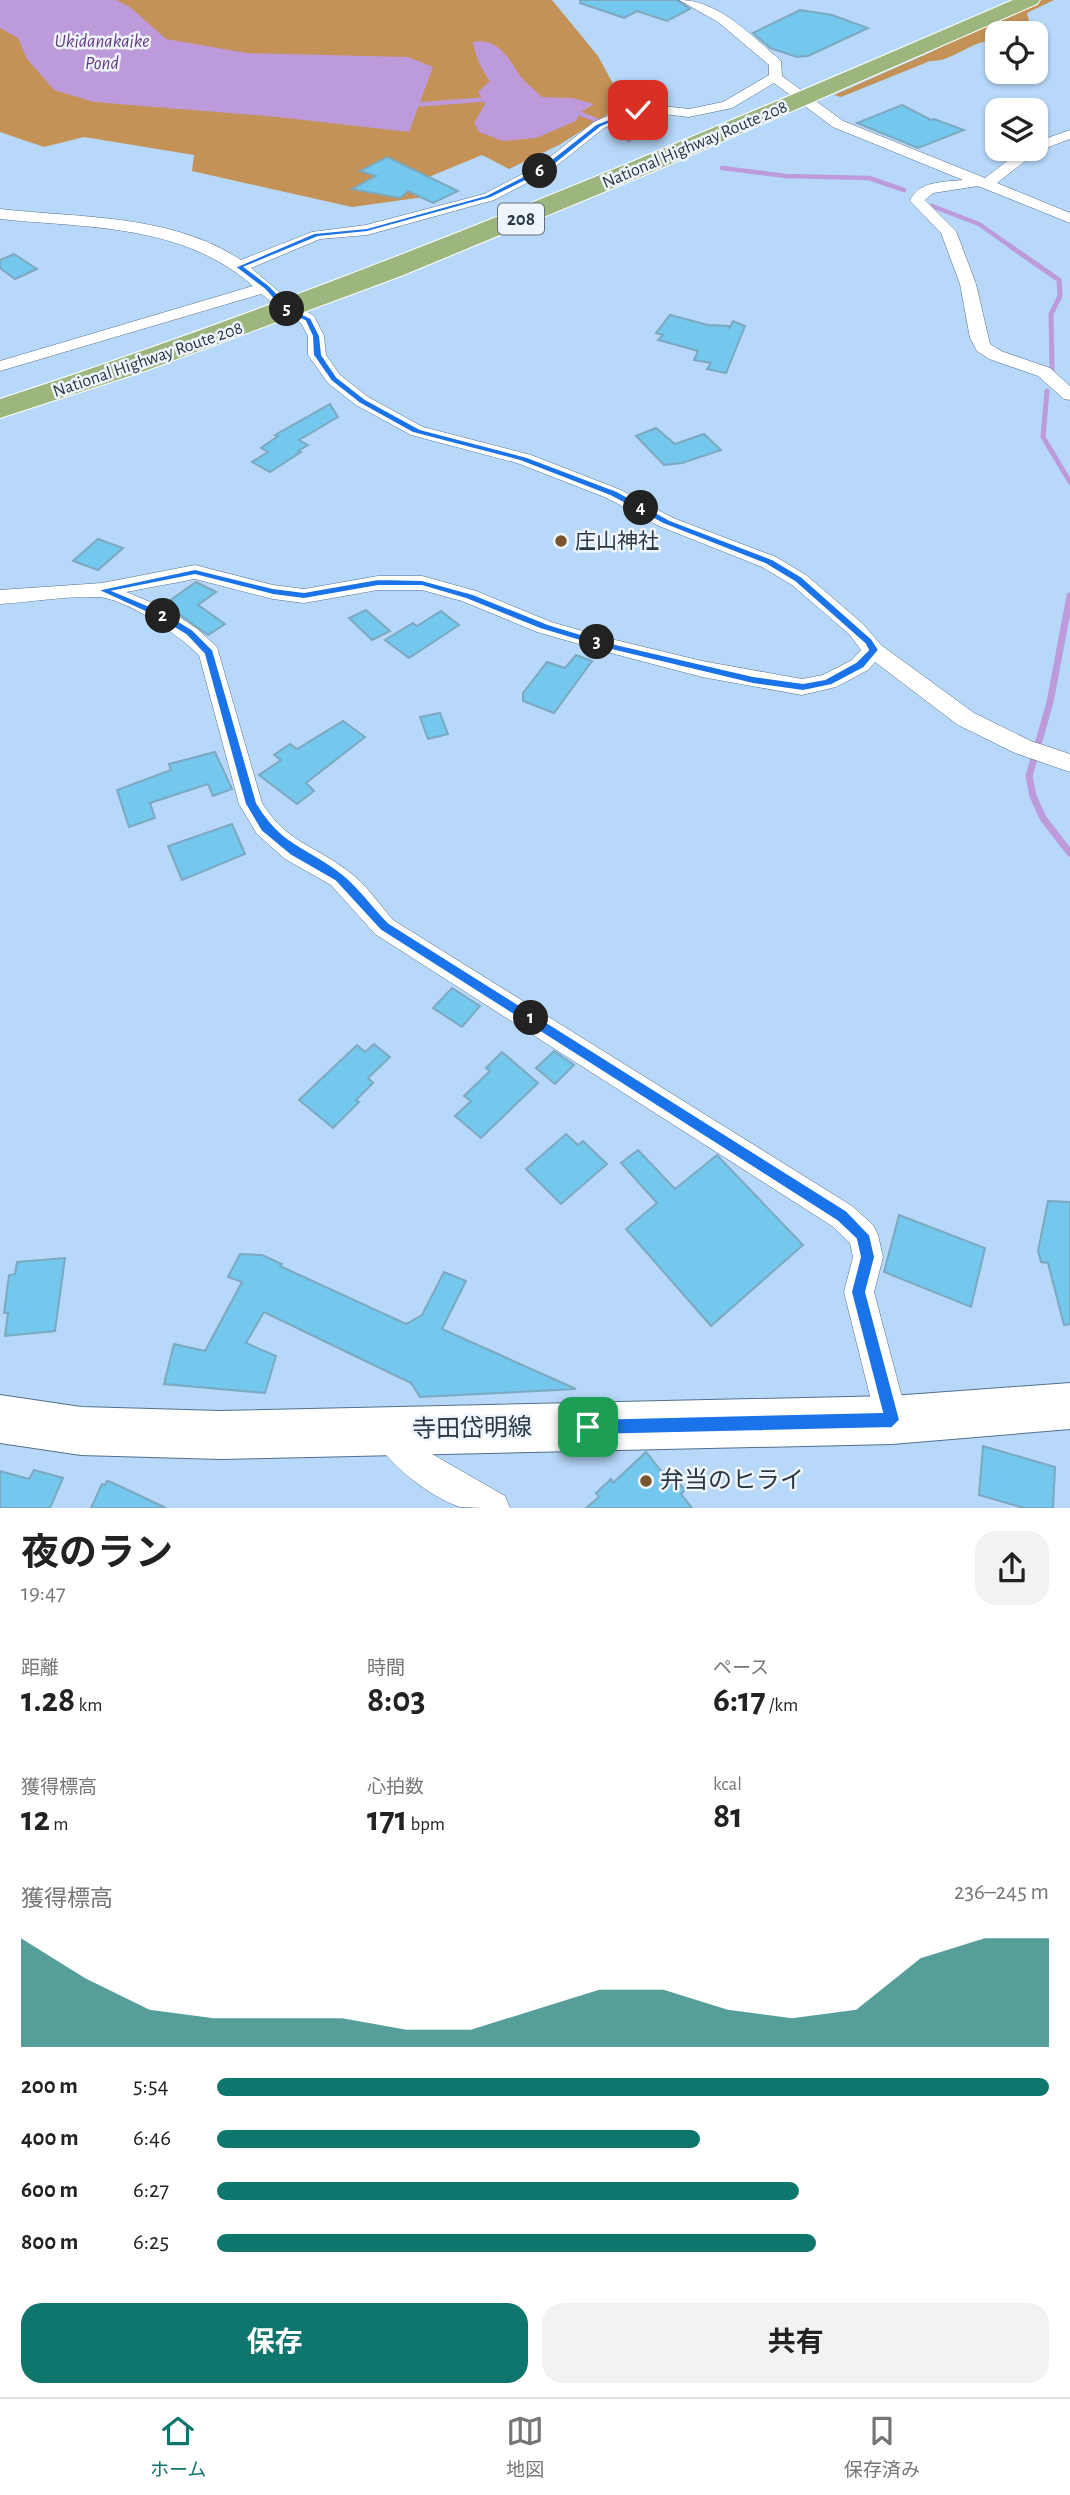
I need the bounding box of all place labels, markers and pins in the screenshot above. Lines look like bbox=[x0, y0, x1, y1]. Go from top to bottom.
pin bbox=[608, 80, 668, 140]
pin: 6 bbox=[522, 154, 558, 188]
pin: 5 bbox=[270, 292, 304, 326]
pin: 4 bbox=[624, 490, 658, 526]
place label: 庄山神社 bbox=[575, 530, 659, 552]
marker: 庄山神社 bbox=[553, 533, 569, 549]
pin: 2 bbox=[146, 598, 180, 634]
pin: 3 bbox=[580, 624, 614, 660]
pin: 1 bbox=[514, 1000, 548, 1036]
pin bbox=[558, 1397, 618, 1457]
place label: 弁当のヒライ bbox=[660, 1467, 804, 1493]
marker: 弁当のヒライ bbox=[638, 1473, 654, 1489]

